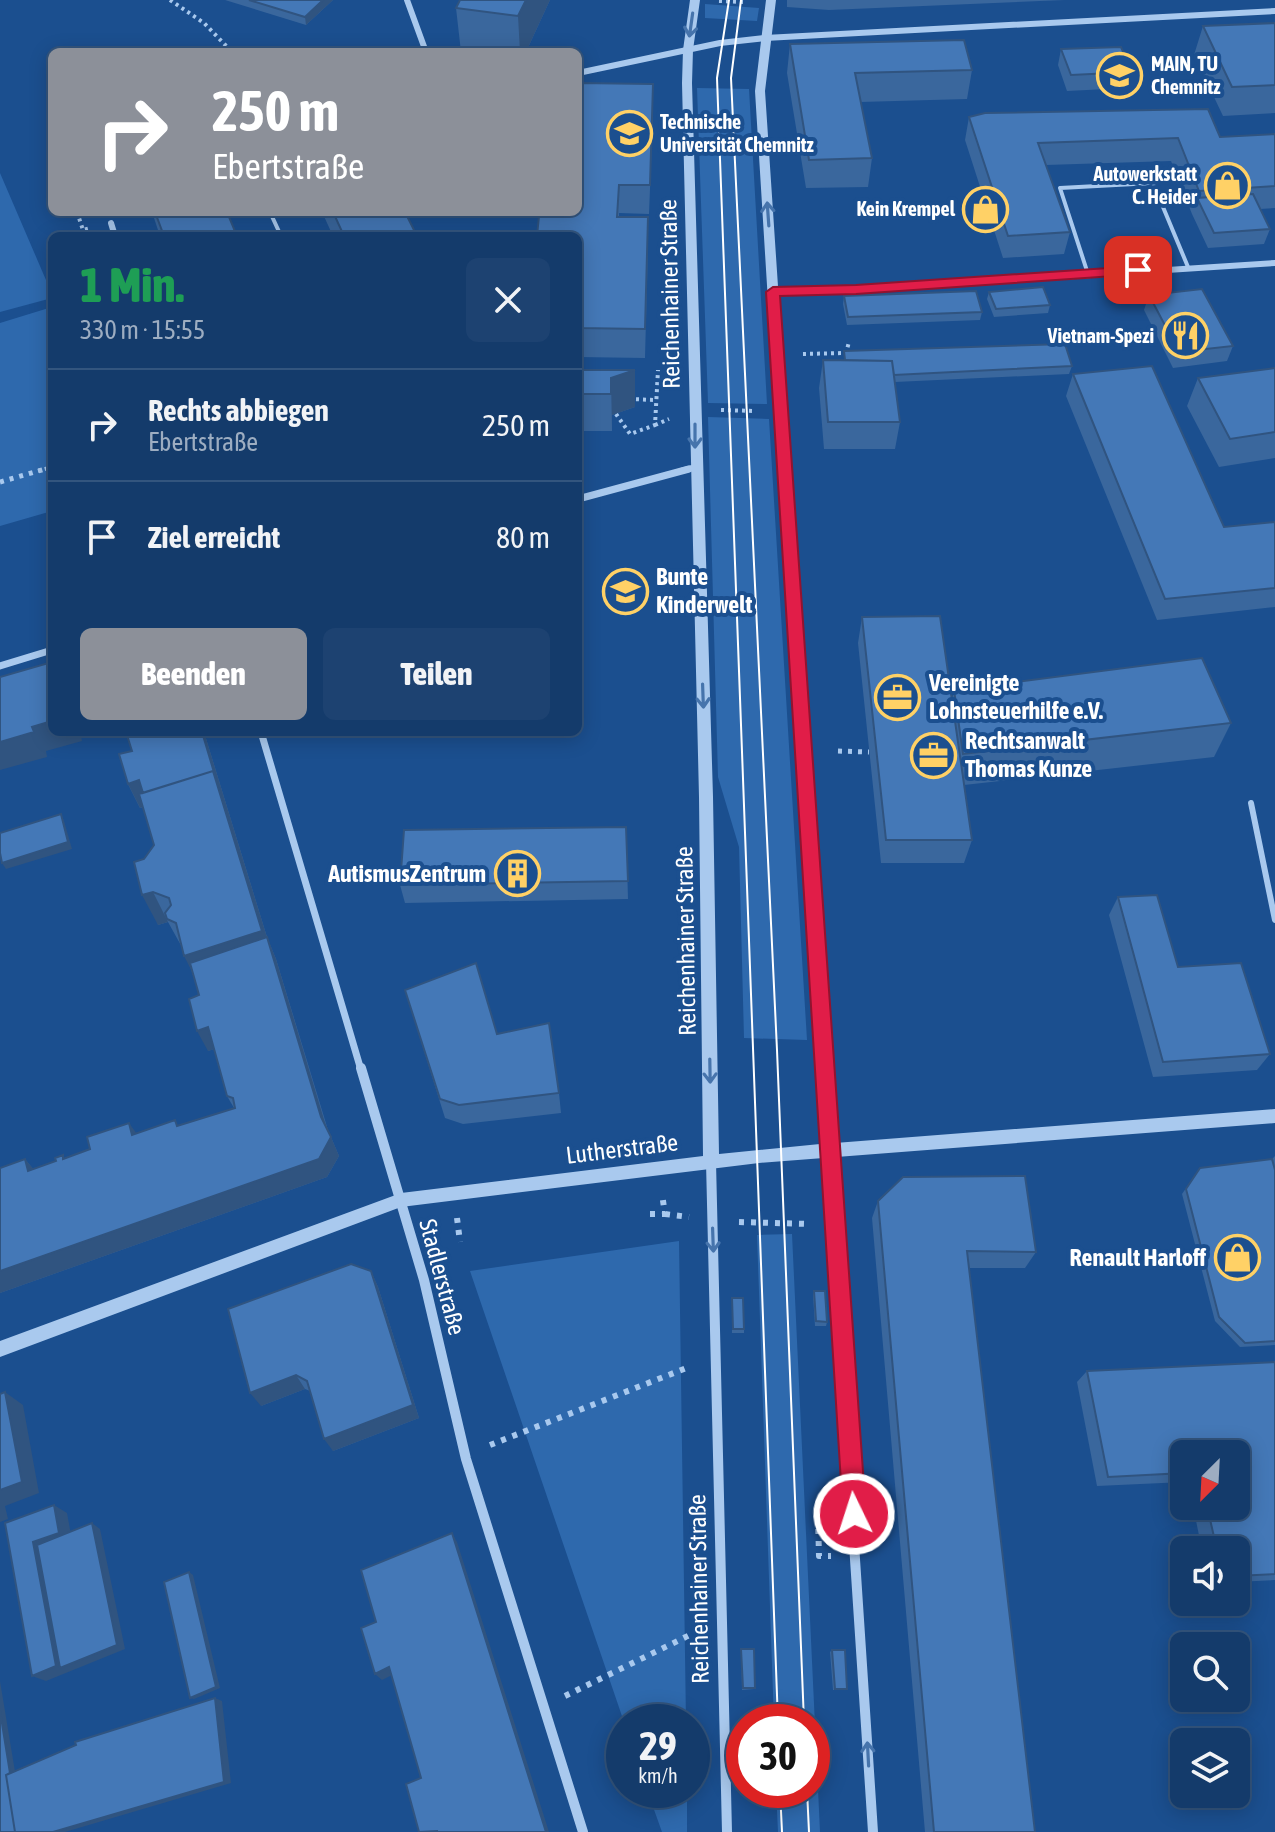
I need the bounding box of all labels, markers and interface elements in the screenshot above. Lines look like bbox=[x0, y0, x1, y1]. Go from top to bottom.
one-way arrow bbox=[683, 12, 698, 37]
school or university icon: MAIN, TU Chemnitz bbox=[1096, 51, 1144, 99]
place label: MAIN, TU Chemnitz bbox=[1151, 52, 1221, 98]
text: 250 m bbox=[212, 79, 339, 143]
icon: right bbox=[80, 80, 184, 184]
school or university icon: Technische Universität Chemnitz bbox=[605, 110, 653, 158]
place label: Technische Universität Chemnitz bbox=[660, 110, 815, 156]
text: Ebertstraße bbox=[212, 145, 364, 187]
shop icon: Autowerkstatt C. Heider bbox=[1204, 161, 1252, 209]
place label: Autowerkstatt C. Heider bbox=[1093, 162, 1198, 208]
shop icon: Kein Krempel bbox=[962, 185, 1010, 233]
place label: Kein Krempel bbox=[856, 197, 956, 220]
street label: Reichenhainer Straße bbox=[654, 199, 685, 389]
one-way arrow bbox=[760, 201, 775, 228]
pin bbox=[1104, 236, 1172, 304]
icon: arrive bbox=[1116, 248, 1160, 292]
text: 1 Min. bbox=[80, 257, 184, 312]
button: close bbox=[466, 258, 550, 342]
restaurant icon: Vietnam-Spezi bbox=[1161, 312, 1209, 360]
text: 330 m · 15:55 bbox=[80, 315, 205, 345]
place label: Vietnam-Spezi bbox=[1047, 324, 1154, 347]
text: Rechts abbiegen bbox=[148, 393, 329, 427]
icon: right bbox=[80, 403, 124, 447]
text: 250 m bbox=[482, 408, 550, 442]
one-way arrow bbox=[687, 422, 703, 449]
text: Ebertstraße bbox=[148, 427, 258, 457]
icon: arrive bbox=[80, 515, 124, 559]
text: Ziel erreicht bbox=[148, 520, 280, 554]
text: 80 m bbox=[496, 520, 550, 554]
place label: Bunte Kinderwelt bbox=[656, 563, 753, 618]
school or university icon: Bunte Kinderwelt bbox=[601, 567, 649, 615]
button: Beenden bbox=[80, 628, 307, 720]
button: Teilen bbox=[323, 628, 550, 720]
place label: Vereinigte Lohnsteuerhilfe e.V. bbox=[928, 669, 1103, 724]
office icon: Vereinigte Lohnsteuerhilfe e.V. bbox=[874, 673, 922, 721]
one-way arrow bbox=[695, 682, 710, 709]
place label: Rechtsanwalt Thomas Kunze bbox=[965, 727, 1092, 782]
office icon: Rechtsanwalt Thomas Kunze bbox=[910, 731, 958, 779]
street label: Reichenhainer Straße bbox=[670, 846, 701, 1036]
building icon: AutismusZentrum bbox=[493, 850, 541, 898]
place label: AutismusZentrum bbox=[327, 860, 486, 887]
one-way arrow bbox=[702, 1057, 718, 1084]
street label: Lutherstraße bbox=[564, 1128, 680, 1169]
street label: Stadlerstraße bbox=[414, 1216, 471, 1338]
one-way arrow bbox=[706, 1226, 721, 1253]
shop icon: Renault Harloff bbox=[1213, 1234, 1261, 1282]
place label: Renault Harloff bbox=[1070, 1244, 1207, 1271]
north arrow bbox=[1170, 1440, 1250, 1520]
map controls bbox=[1170, 1440, 1250, 1808]
position arrow bbox=[812, 1472, 896, 1556]
street label: Reichenhainer Straße bbox=[683, 1494, 714, 1684]
button: sound bbox=[1170, 1536, 1250, 1616]
button: search bbox=[1170, 1632, 1250, 1712]
speed limit sign: 30 bbox=[726, 1704, 830, 1808]
text: 29 bbox=[639, 1723, 677, 1768]
button: layers bbox=[1170, 1728, 1250, 1808]
one-way arrow bbox=[860, 1741, 875, 1768]
text: km/h bbox=[638, 1764, 678, 1787]

